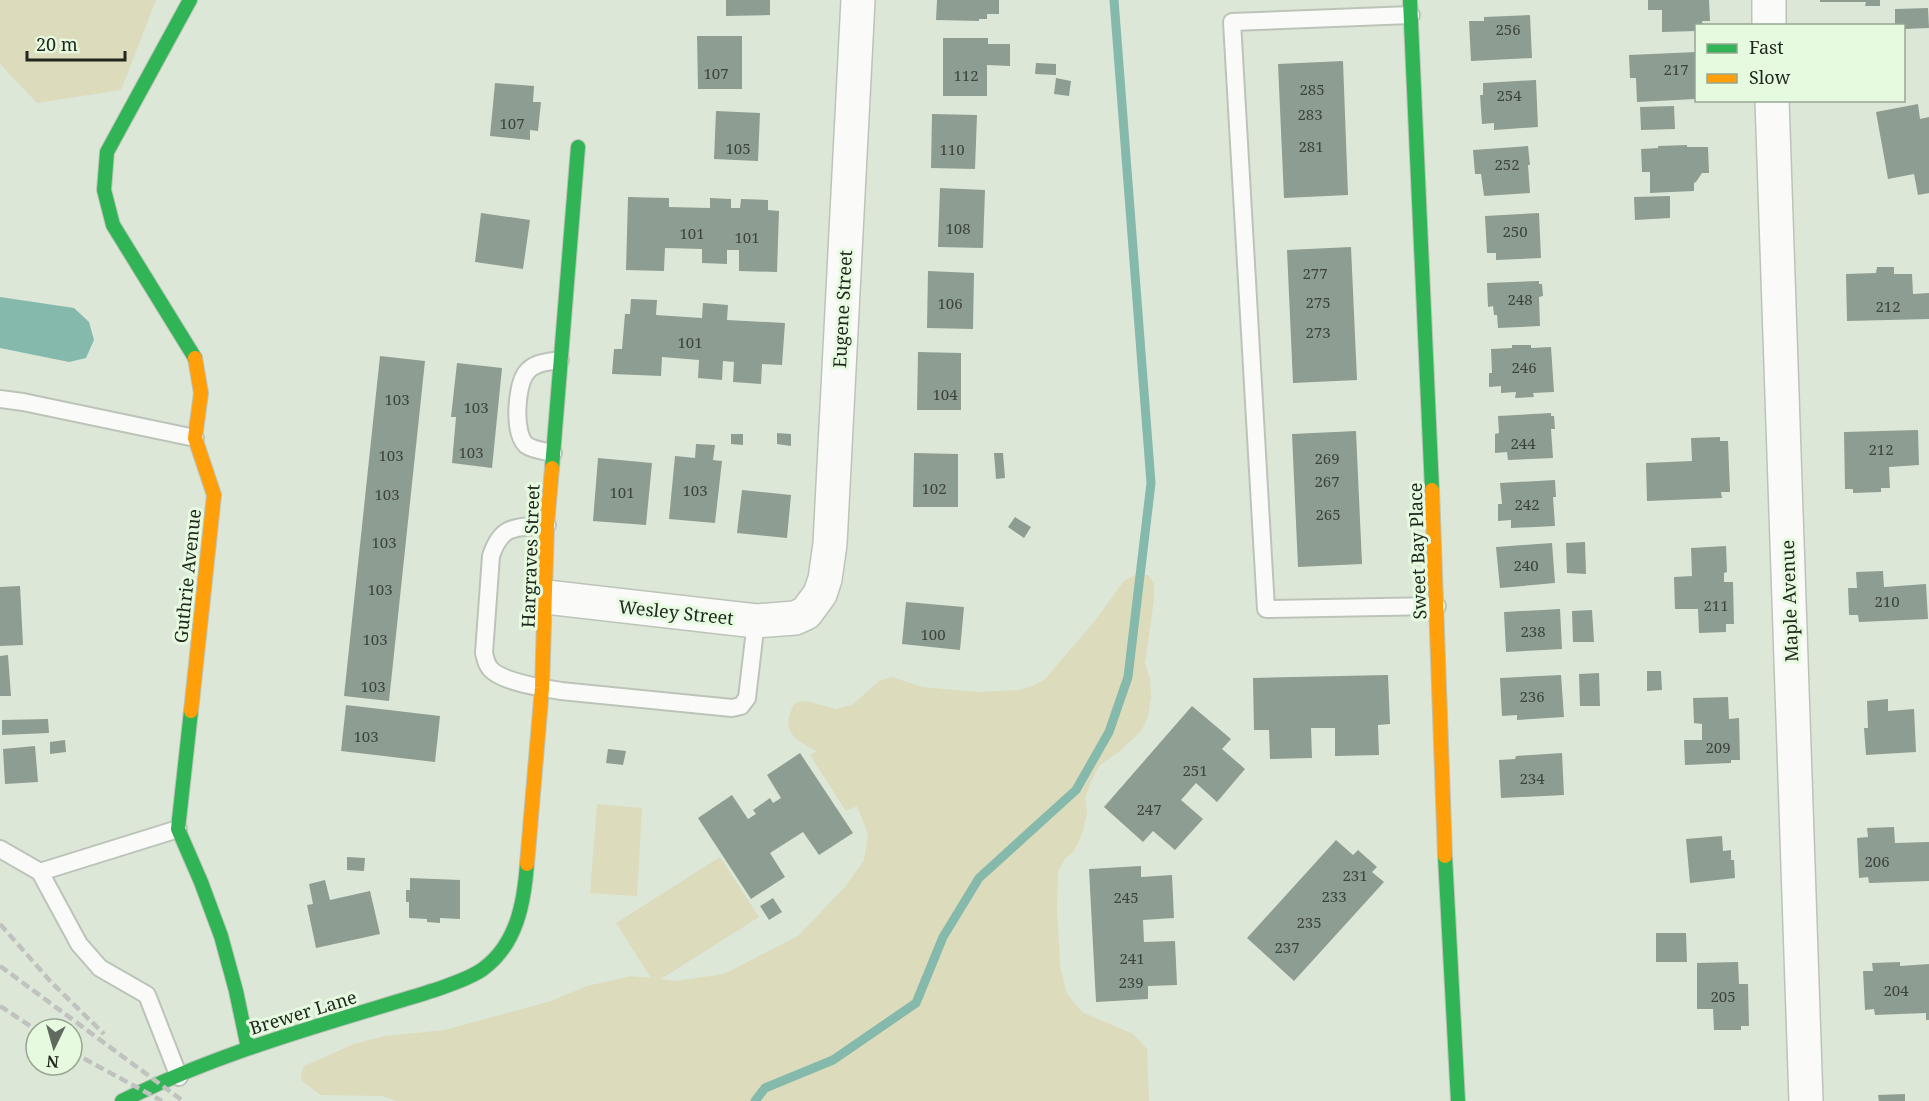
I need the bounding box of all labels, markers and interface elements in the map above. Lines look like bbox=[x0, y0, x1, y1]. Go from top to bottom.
house number: 256 bbox=[1495, 19, 1521, 39]
scale bar bbox=[27, 24, 124, 62]
legend bbox=[1695, 24, 1905, 102]
text: 20 m bbox=[36, 32, 78, 56]
text: Fast bbox=[1749, 35, 1784, 59]
house number: 217 bbox=[1663, 59, 1689, 79]
house number: 107 bbox=[703, 63, 729, 83]
house number: 112 bbox=[953, 65, 979, 85]
text: Slow bbox=[1749, 65, 1791, 89]
house number: 285 bbox=[1299, 79, 1325, 99]
house number: 254 bbox=[1496, 85, 1522, 105]
house number: 283 bbox=[1297, 104, 1323, 124]
house number: 107 bbox=[499, 113, 525, 133]
house number: 281 bbox=[1298, 136, 1324, 156]
house number: 105 bbox=[725, 138, 751, 158]
house number: 110 bbox=[939, 139, 965, 159]
house number: 252 bbox=[1494, 154, 1520, 174]
house number: 108 bbox=[945, 218, 971, 238]
house number: 250 bbox=[1502, 221, 1528, 241]
house number: 101 bbox=[679, 223, 705, 243]
house number: 101 bbox=[734, 227, 760, 247]
street label: Eugene Street bbox=[827, 249, 857, 369]
house number: 277 bbox=[1302, 263, 1328, 283]
house number: 248 bbox=[1507, 289, 1533, 309]
house number: 275 bbox=[1305, 292, 1331, 312]
house number: 106 bbox=[937, 293, 963, 313]
house number: 212 bbox=[1875, 296, 1901, 316]
house number: 273 bbox=[1305, 322, 1331, 342]
house number: 101 bbox=[677, 332, 703, 352]
house number: 246 bbox=[1511, 357, 1537, 377]
house number: 104 bbox=[932, 384, 958, 404]
house number: 103 bbox=[384, 389, 410, 409]
house number: 103 bbox=[463, 397, 489, 417]
house number: 244 bbox=[1510, 433, 1536, 453]
house number: 212 bbox=[1868, 439, 1894, 459]
house number: 103 bbox=[458, 442, 484, 462]
house number: 103 bbox=[378, 445, 404, 465]
house number: 269 bbox=[1314, 448, 1340, 468]
house number: 267 bbox=[1314, 471, 1340, 491]
house number: 102 bbox=[921, 478, 947, 498]
house number: 103 bbox=[682, 480, 708, 500]
house number: 101 bbox=[609, 482, 635, 502]
street label: Sweet Bay Place bbox=[1403, 482, 1431, 620]
house number: 103 bbox=[374, 484, 400, 504]
street label: Hargraves Street bbox=[515, 484, 545, 628]
house number: 242 bbox=[1514, 494, 1540, 514]
house number: 265 bbox=[1315, 504, 1341, 524]
street label: Guthrie Avenue bbox=[168, 508, 206, 644]
house number: 103 bbox=[371, 532, 397, 552]
street label: Maple Avenue bbox=[1775, 539, 1803, 663]
house number: 240 bbox=[1513, 555, 1539, 575]
house number: 103 bbox=[367, 579, 393, 599]
house number: 210 bbox=[1874, 591, 1900, 611]
street label: Wesley Street bbox=[617, 594, 735, 630]
house number: 211 bbox=[1703, 595, 1729, 615]
house number: 238 bbox=[1520, 621, 1546, 641]
house number: 100 bbox=[920, 624, 946, 644]
house number: 103 bbox=[362, 629, 388, 649]
house number: 103 bbox=[360, 676, 386, 696]
house number: 236 bbox=[1519, 686, 1545, 706]
house number: 103 bbox=[353, 726, 379, 746]
house number: 209 bbox=[1705, 737, 1731, 757]
house number: 251 bbox=[1182, 760, 1208, 780]
house number: 234 bbox=[1519, 768, 1545, 788]
house number: 247 bbox=[1136, 799, 1162, 819]
house number: 206 bbox=[1864, 851, 1890, 871]
house number: 231 bbox=[1342, 865, 1368, 885]
house number: 233 bbox=[1321, 886, 1347, 906]
house number: 245 bbox=[1113, 887, 1139, 907]
house number: 235 bbox=[1296, 912, 1322, 932]
house number: 237 bbox=[1274, 937, 1300, 957]
house number: 241 bbox=[1119, 948, 1145, 968]
house number: 239 bbox=[1118, 972, 1144, 992]
house number: 204 bbox=[1883, 980, 1909, 1000]
street label: Brewer Lane bbox=[247, 984, 359, 1040]
house number: 205 bbox=[1710, 986, 1736, 1006]
north arrow bbox=[24, 1017, 84, 1077]
text: N bbox=[45, 1050, 60, 1073]

